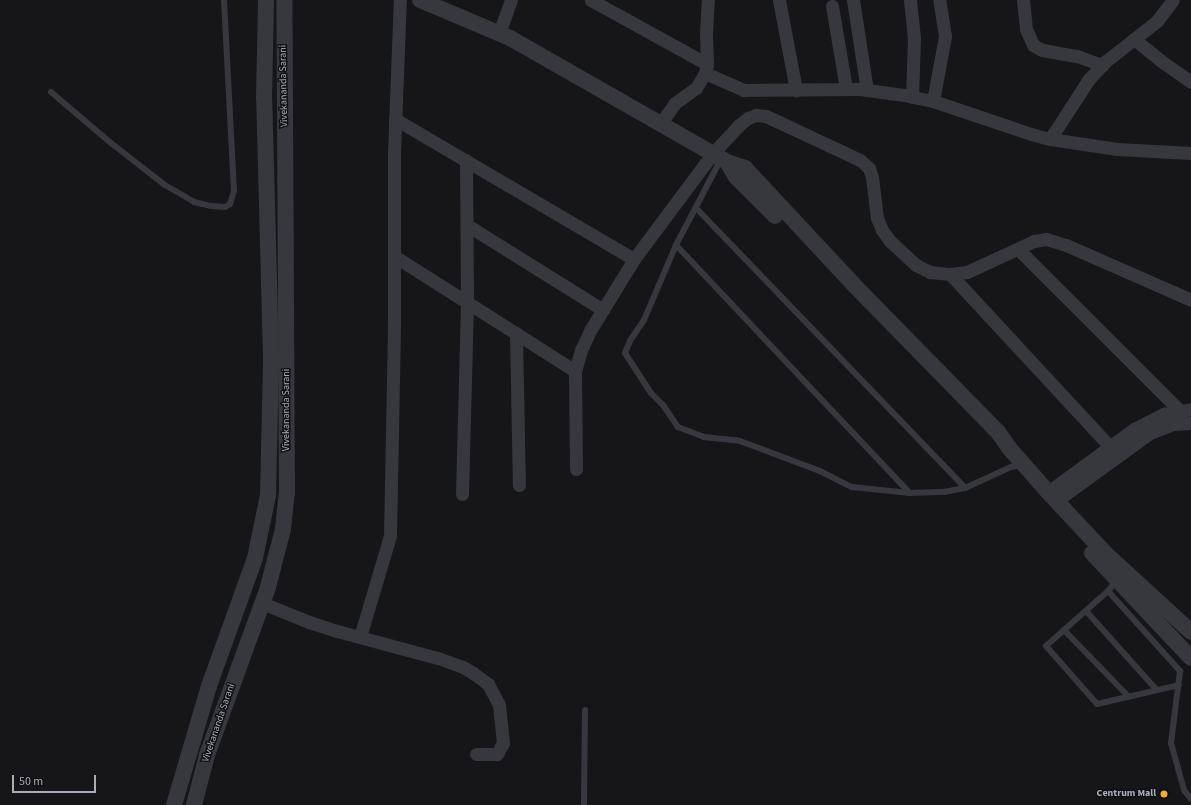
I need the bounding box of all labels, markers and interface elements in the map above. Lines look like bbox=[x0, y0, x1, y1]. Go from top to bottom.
street label: Vivekananda Sarani bbox=[277, 45, 291, 127]
street label: Vivekananda Sarani bbox=[281, 369, 293, 451]
street label: Vivekananda Sarani bbox=[200, 682, 238, 764]
scale bar bbox=[14, 767, 98, 793]
text: 50 m bbox=[19, 773, 43, 790]
place label: Centrum Mall bbox=[1097, 788, 1156, 800]
marker: Centrum Mall bbox=[1159, 789, 1169, 799]

